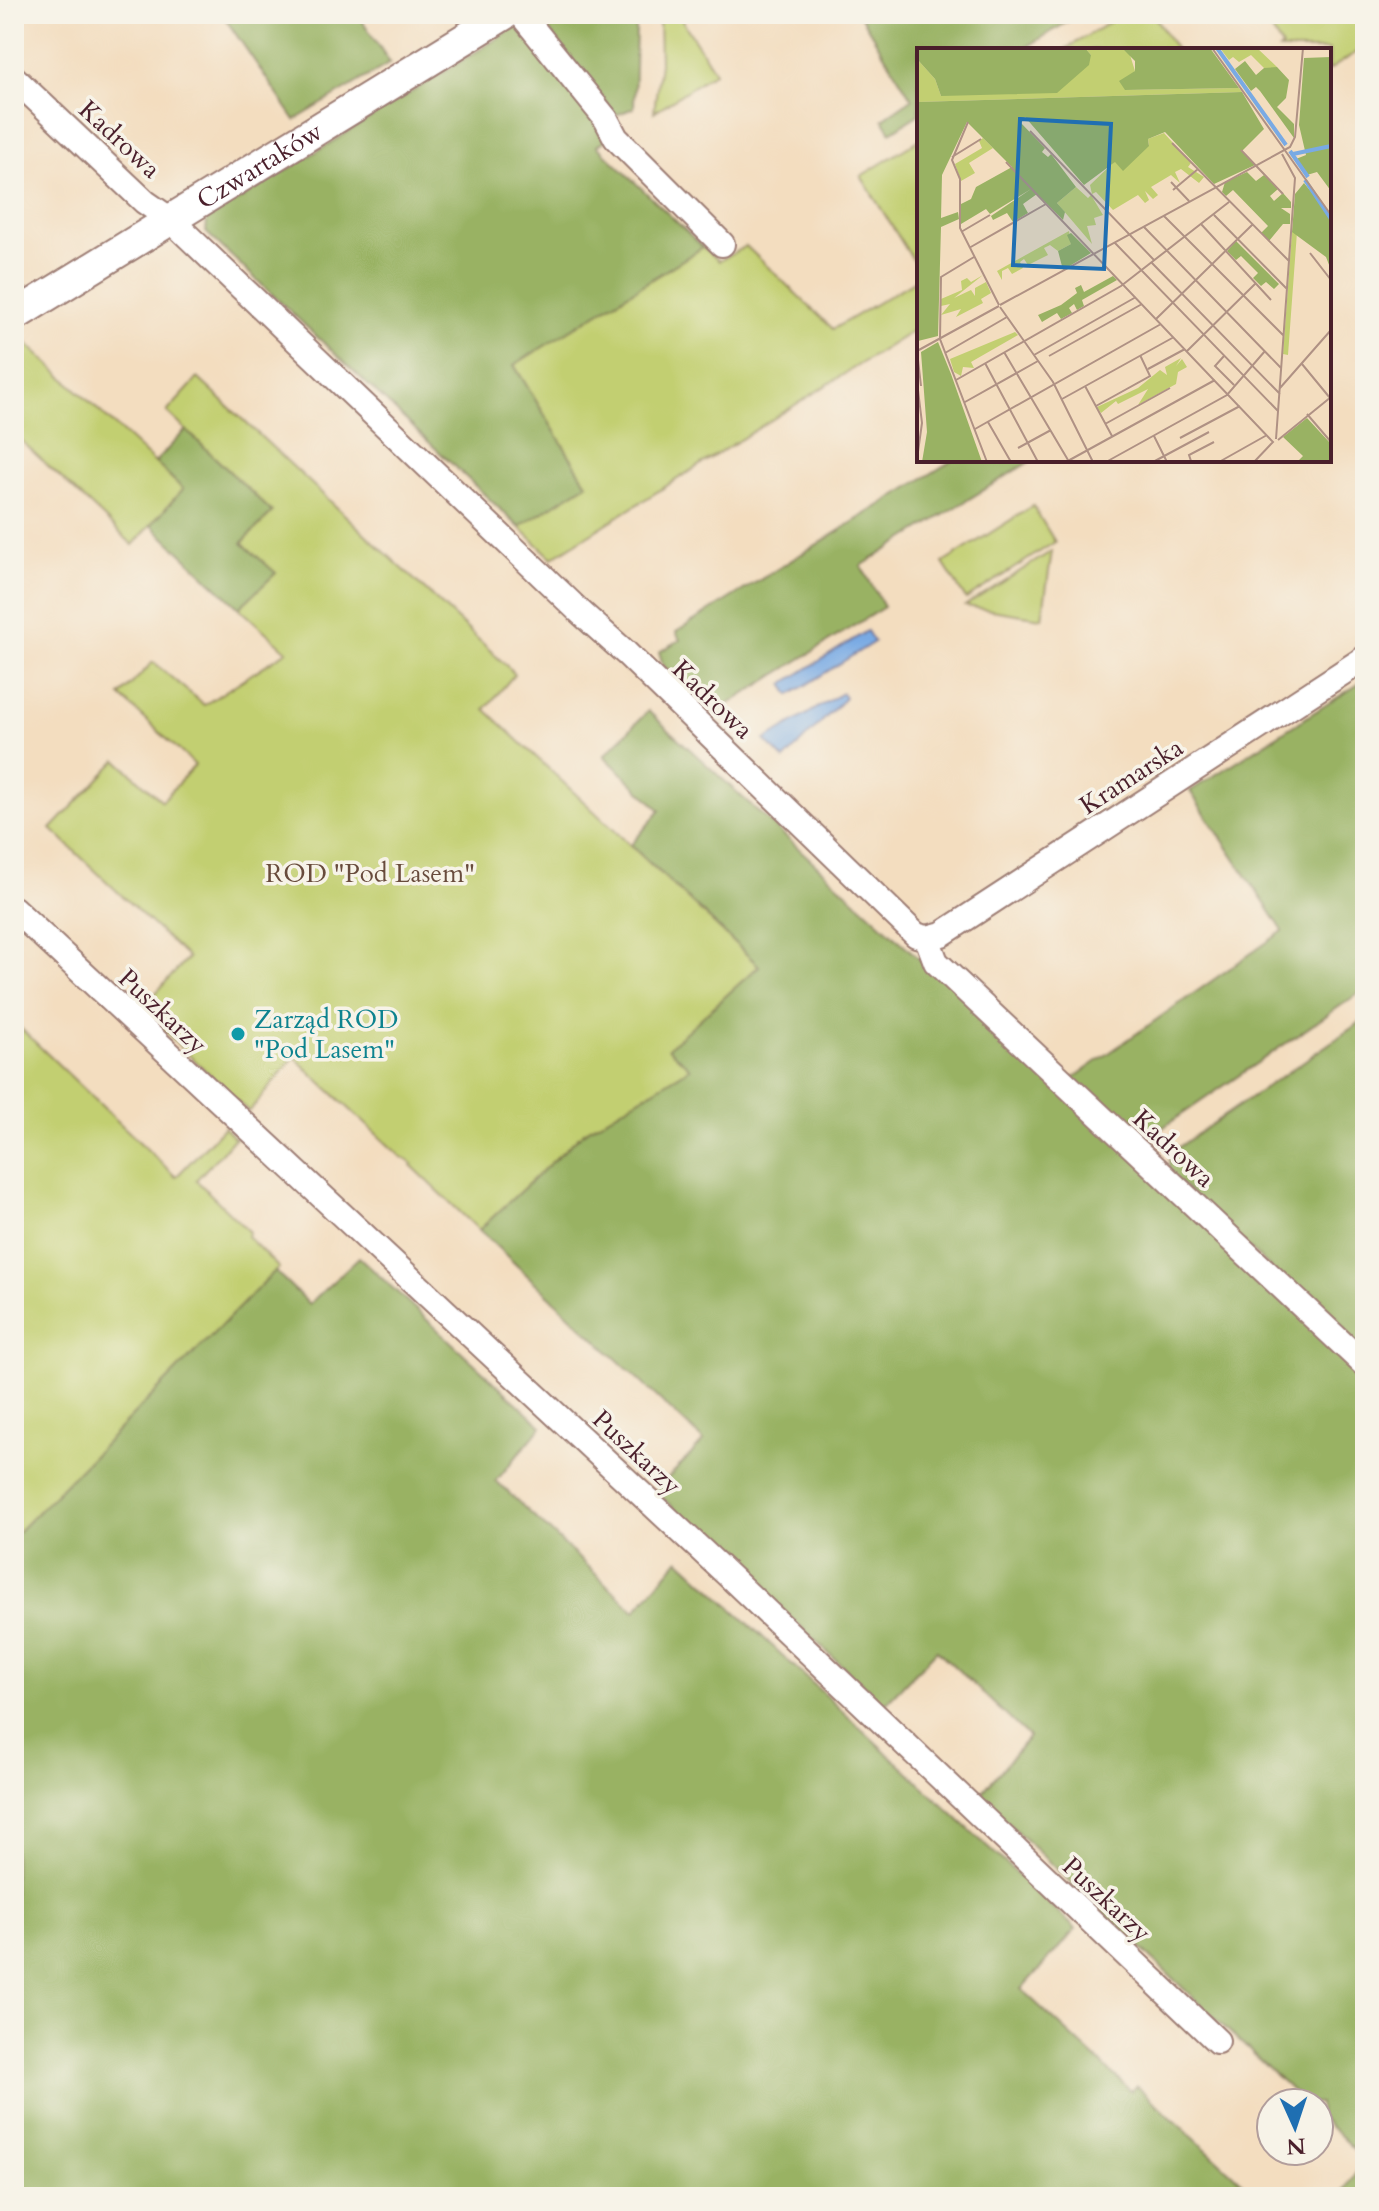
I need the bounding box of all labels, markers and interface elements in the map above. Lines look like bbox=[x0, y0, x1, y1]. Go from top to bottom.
inset map bbox=[917, 48, 1331, 462]
street label: Kadrowa bbox=[71, 92, 168, 186]
street label: Czwartaków bbox=[190, 114, 329, 217]
street label: Kadrowa bbox=[665, 652, 761, 747]
street label: Kramarska bbox=[1073, 730, 1190, 823]
park label: ROD "Pod Lasem" bbox=[265, 856, 475, 891]
street label: Puszkarzy bbox=[111, 961, 215, 1062]
place label: Zarząd ROD "Pod Lasem" bbox=[254, 1002, 398, 1067]
marker: Zarząd ROD "Pod Lasem" bbox=[229, 1025, 247, 1043]
street label: Kadrowa bbox=[1125, 1101, 1222, 1195]
street label: Puszkarzy bbox=[585, 1402, 689, 1503]
street label: Puszkarzy bbox=[1055, 1849, 1159, 1950]
north arrow bbox=[1255, 2087, 1335, 2167]
text: N bbox=[1286, 2130, 1306, 2161]

